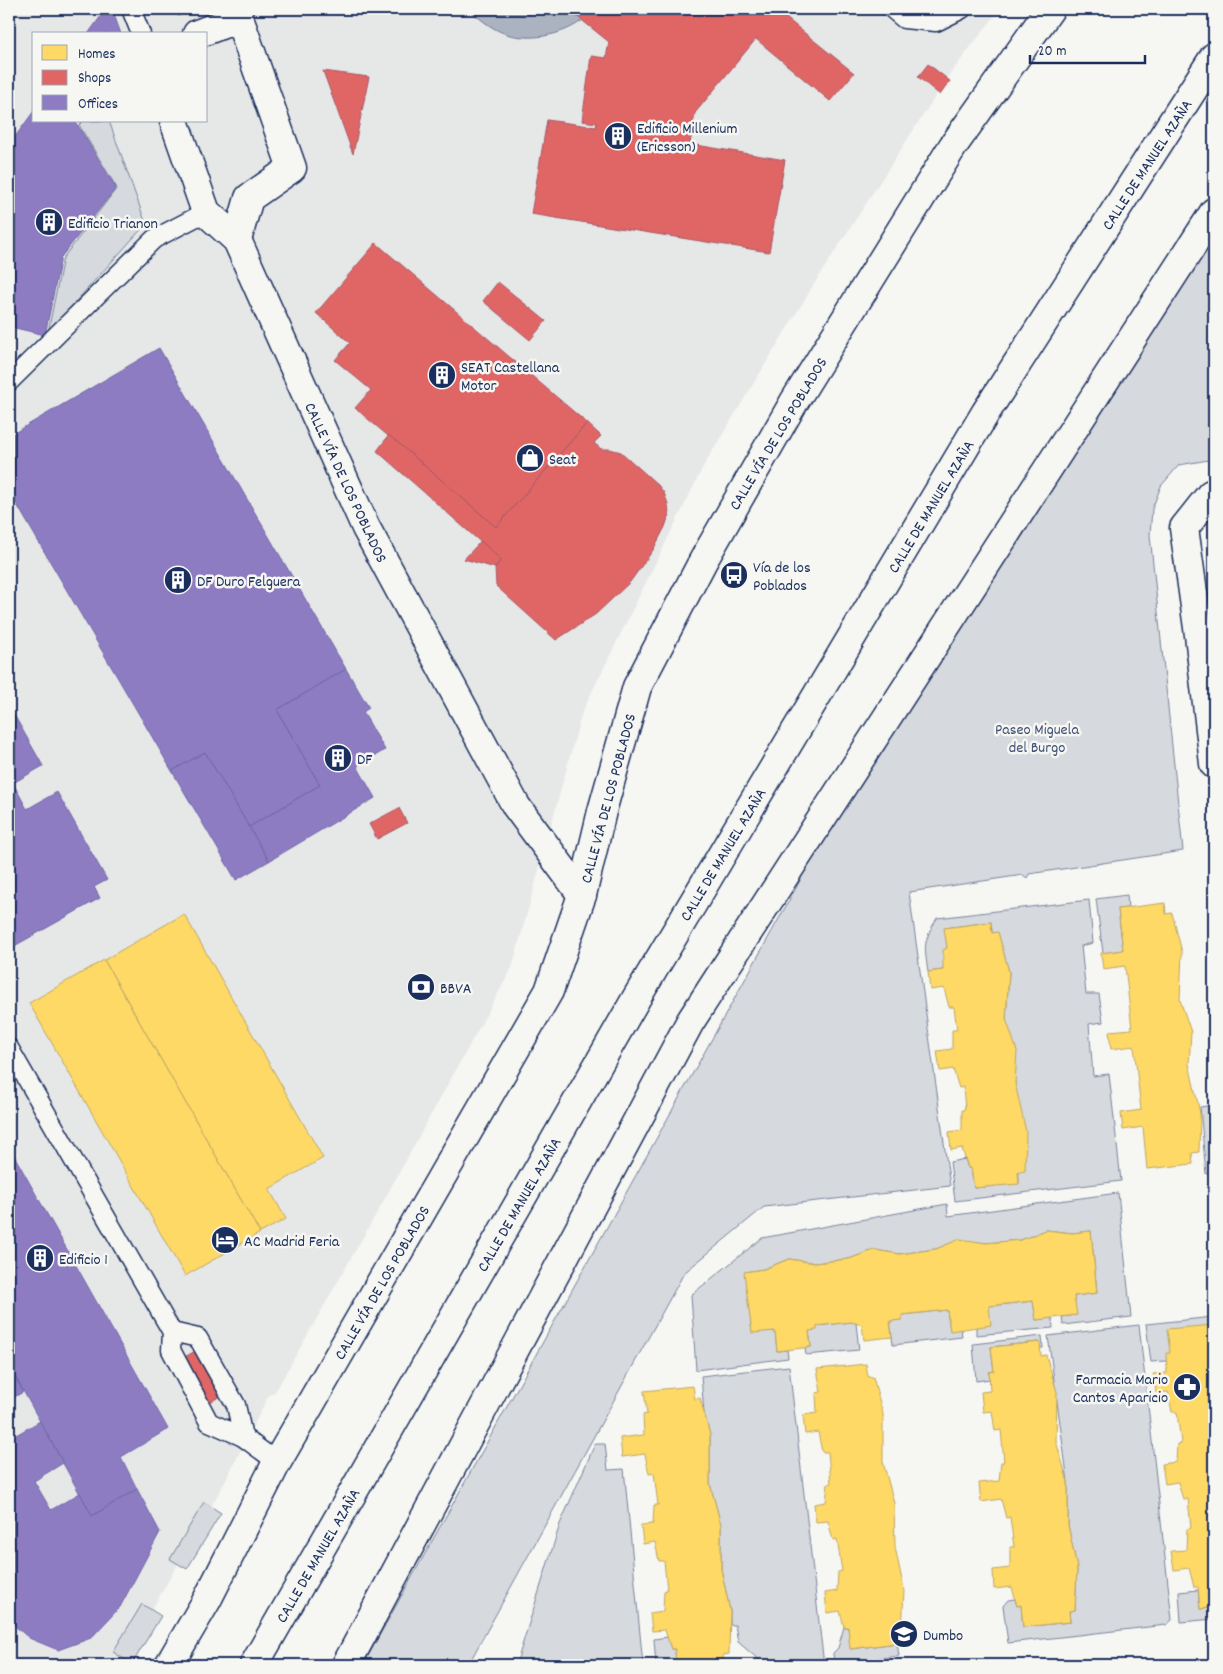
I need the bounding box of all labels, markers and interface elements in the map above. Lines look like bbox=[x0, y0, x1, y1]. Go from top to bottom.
legend bbox=[32, 32, 208, 122]
scale bar bbox=[1030, 32, 1146, 64]
text: 20 m bbox=[1038, 41, 1066, 63]
text: Homes bbox=[78, 44, 116, 66]
text: Shops bbox=[78, 68, 111, 90]
text: Offices bbox=[78, 94, 118, 116]
street label: CALLE DE MANUEL AZAÑA bbox=[1097, 95, 1199, 235]
place label: Edificio Millenium (Ericsson) bbox=[637, 118, 737, 159]
building icon: Edificio Millenium (Ericsson) bbox=[603, 121, 633, 151]
building icon: Edificio Trianon bbox=[34, 207, 64, 237]
place label: Edificio Trianon bbox=[68, 213, 158, 236]
street label: CALLE VÍA DE LOS POBLADOS bbox=[724, 353, 834, 515]
place label: SEAT Castellana Motor bbox=[461, 357, 560, 398]
building icon: SEAT Castellana Motor bbox=[427, 360, 457, 390]
street label: CALLE VÍA DE LOS POBLADOS bbox=[297, 399, 392, 567]
street label: CALLE DE MANUEL AZAÑA bbox=[883, 436, 981, 578]
shop icon: Seat bbox=[515, 443, 545, 473]
place label: Seat bbox=[549, 449, 577, 472]
place label: Vía de los Poblados bbox=[753, 557, 811, 598]
bus stop icon: Vía de los Poblados bbox=[719, 560, 749, 590]
building icon: DF Duro Felguera bbox=[163, 565, 193, 595]
place label: DF Duro Felguera bbox=[197, 571, 301, 594]
street label: CALLE VÍA DE LOS POBLADOS bbox=[576, 711, 643, 886]
park label: Paseo Miguela del Burgo bbox=[995, 719, 1079, 760]
building icon: DF bbox=[323, 743, 353, 773]
place label: DF bbox=[357, 749, 372, 772]
street label: CALLE DE MANUEL AZAÑA bbox=[675, 784, 773, 926]
bank icon: BBVA bbox=[406, 972, 436, 1002]
place label: BBVA bbox=[440, 978, 472, 1001]
street label: CALLE DE MANUEL AZAÑA bbox=[472, 1134, 568, 1277]
street label: CALLE VÍA DE LOS POBLADOS bbox=[330, 1202, 437, 1365]
hotel icon: AC Madrid Feria bbox=[210, 1225, 240, 1255]
place label: AC Madrid Feria bbox=[244, 1231, 340, 1254]
building icon: Edificio 1 bbox=[25, 1243, 55, 1273]
place label: Edificio 1 bbox=[59, 1249, 108, 1272]
place label: Farmacia Mario Cantos Aparicio bbox=[1073, 1369, 1168, 1410]
pharmacy icon: Farmacia Mario Cantos Aparicio bbox=[1172, 1372, 1202, 1402]
street label: CALLE DE MANUEL AZAÑA bbox=[271, 1485, 367, 1628]
school or university icon: Dumbo bbox=[889, 1619, 919, 1649]
place label: Dumbo bbox=[923, 1625, 963, 1648]

